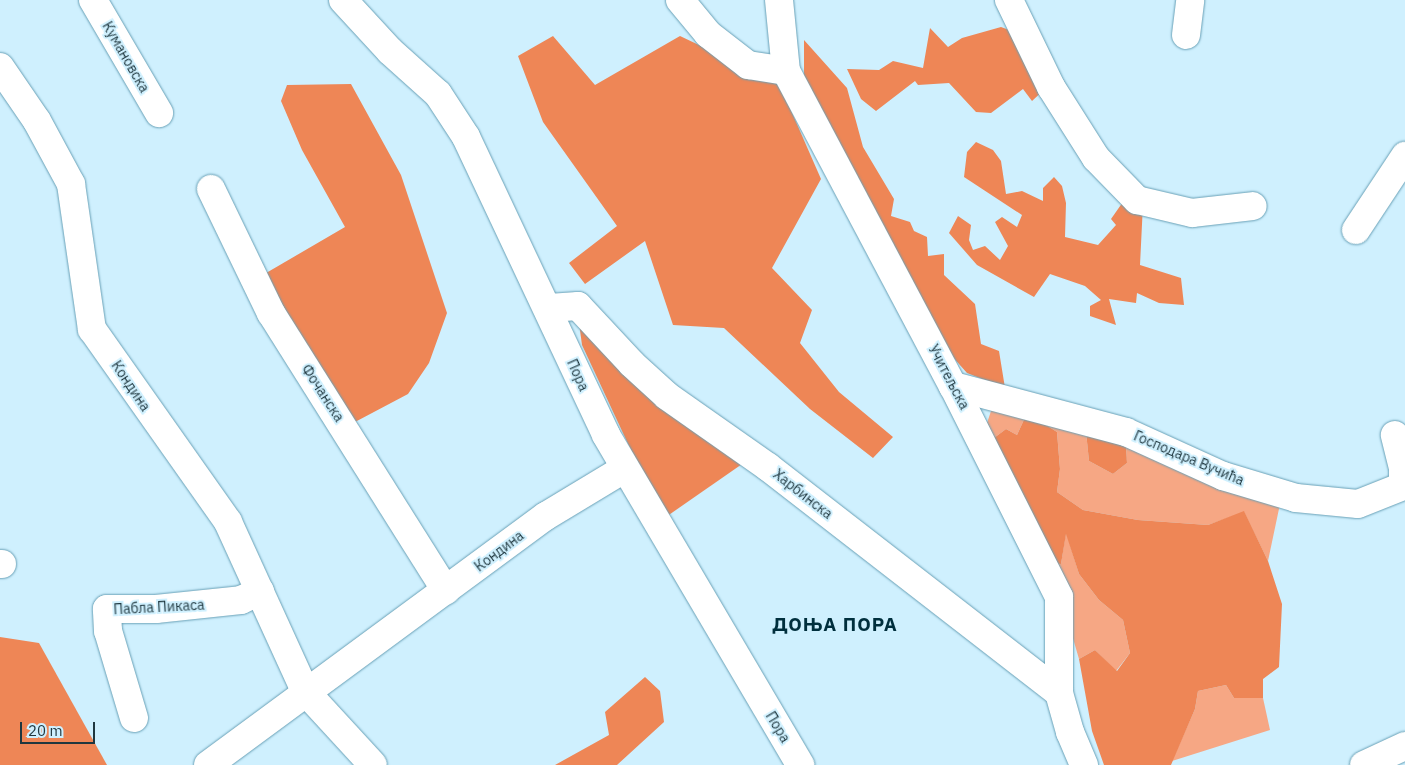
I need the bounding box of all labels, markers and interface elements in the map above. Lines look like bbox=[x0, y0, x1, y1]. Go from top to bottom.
street label: Кумановска bbox=[99, 19, 153, 95]
street label: Учитељска bbox=[925, 342, 973, 412]
street label: Пора bbox=[564, 356, 592, 394]
street label: Кондина bbox=[108, 358, 154, 414]
street label: Фочанска bbox=[298, 361, 348, 425]
street label: Господара Вучића bbox=[1131, 427, 1247, 489]
street label: Харбинска bbox=[770, 466, 836, 522]
street label: Кондина bbox=[471, 527, 527, 575]
street label: Пабла Пикаса bbox=[113, 596, 205, 618]
district label: ДОЊА ПОРА bbox=[771, 614, 899, 636]
street label: Пора bbox=[762, 708, 794, 746]
scale bar bbox=[22, 712, 98, 744]
text: 20 m bbox=[28, 721, 63, 740]

